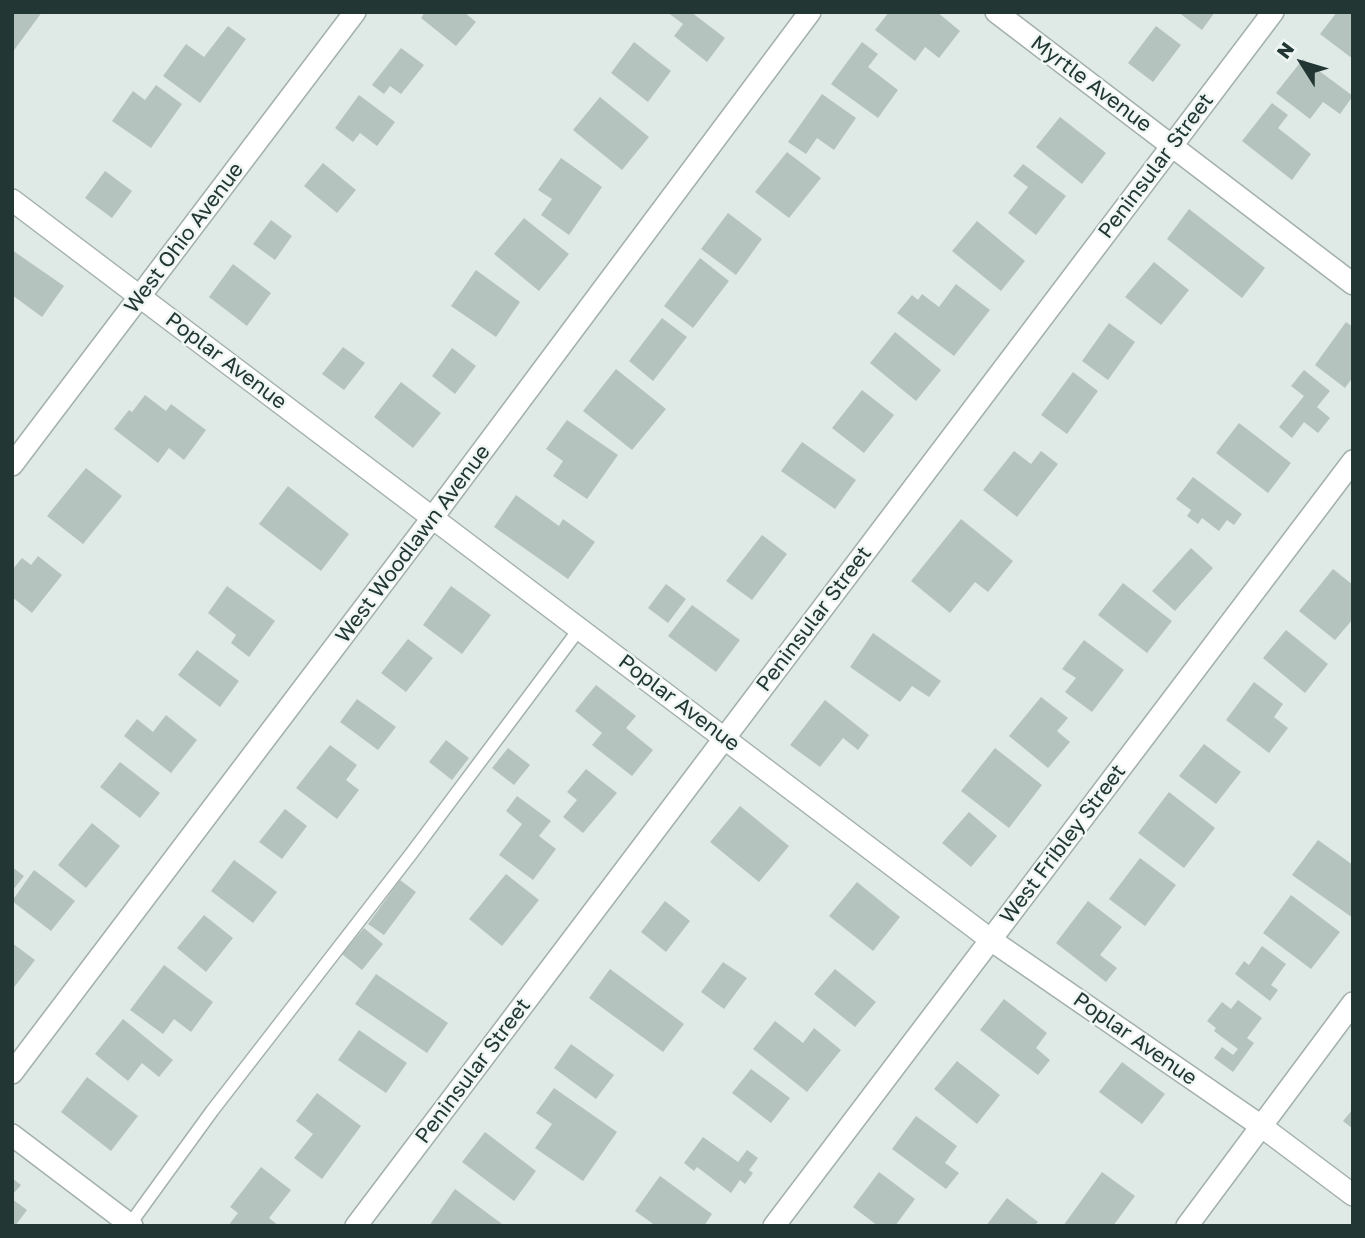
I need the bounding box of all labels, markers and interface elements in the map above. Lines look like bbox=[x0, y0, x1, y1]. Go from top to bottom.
north arrow bbox=[1267, 28, 1337, 98]
street label: Myrtle Avenue bbox=[1026, 30, 1156, 138]
text: N bbox=[1271, 37, 1298, 63]
street label: Peninsular Street bbox=[1093, 88, 1219, 244]
street label: West Ohio Avenue bbox=[119, 158, 249, 318]
street label: Poplar Avenue bbox=[160, 307, 292, 415]
street label: West Woodlawn Avenue bbox=[330, 440, 496, 648]
street label: Peninsular Street bbox=[751, 541, 877, 697]
street label: Poplar Avenue bbox=[613, 649, 745, 757]
street label: West Fribley Street bbox=[995, 759, 1131, 929]
street label: Poplar Avenue bbox=[1068, 987, 1202, 1091]
street label: Peninsular Street bbox=[410, 993, 536, 1149]

